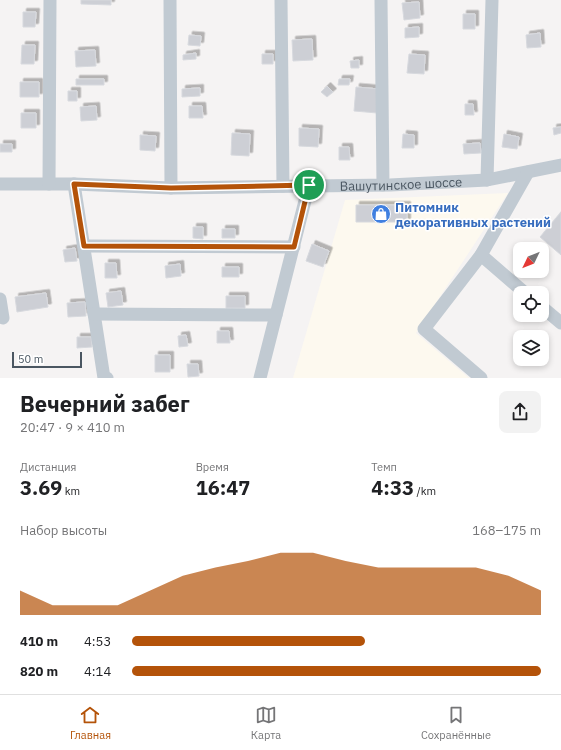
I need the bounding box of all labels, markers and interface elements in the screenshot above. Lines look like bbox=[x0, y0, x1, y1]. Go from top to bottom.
pin bbox=[292, 168, 326, 202]
street label: Вашутинское шоссе bbox=[339, 173, 463, 195]
icon: arrive bbox=[298, 174, 320, 196]
place label: Питомник декоративных растений bbox=[395, 199, 551, 231]
shop icon: Питомник декоративных растений bbox=[370, 203, 392, 225]
north arrow bbox=[513, 242, 549, 278]
map controls bbox=[513, 242, 549, 366]
button: locate bbox=[513, 286, 549, 322]
button: layers bbox=[513, 330, 549, 366]
scale bar bbox=[12, 350, 82, 369]
text: 50 m bbox=[18, 352, 43, 366]
text: Вечерний забег bbox=[20, 389, 190, 418]
button: share bbox=[499, 391, 541, 433]
text: 20:47 · 9 × 410 m bbox=[20, 419, 125, 436]
text: Дистанция bbox=[20, 460, 76, 474]
text: Время bbox=[196, 460, 229, 474]
text: Темп bbox=[371, 460, 397, 474]
text: 3.69 bbox=[20, 474, 62, 501]
text: 16:47 bbox=[196, 474, 250, 501]
text: 4:33 bbox=[371, 474, 414, 501]
text: km bbox=[62, 484, 80, 498]
text: /km bbox=[414, 484, 436, 498]
text: Набор высоты bbox=[20, 522, 107, 539]
text: 168–175 m bbox=[472, 522, 541, 539]
text: 410 m bbox=[20, 633, 58, 650]
text: 4:53 bbox=[84, 633, 111, 650]
text: 820 m bbox=[20, 663, 58, 680]
text: 4:14 bbox=[84, 663, 111, 680]
tab: Главная bbox=[70, 704, 111, 742]
tab: Карта bbox=[251, 704, 281, 742]
tab: Сохранённые bbox=[421, 704, 491, 742]

